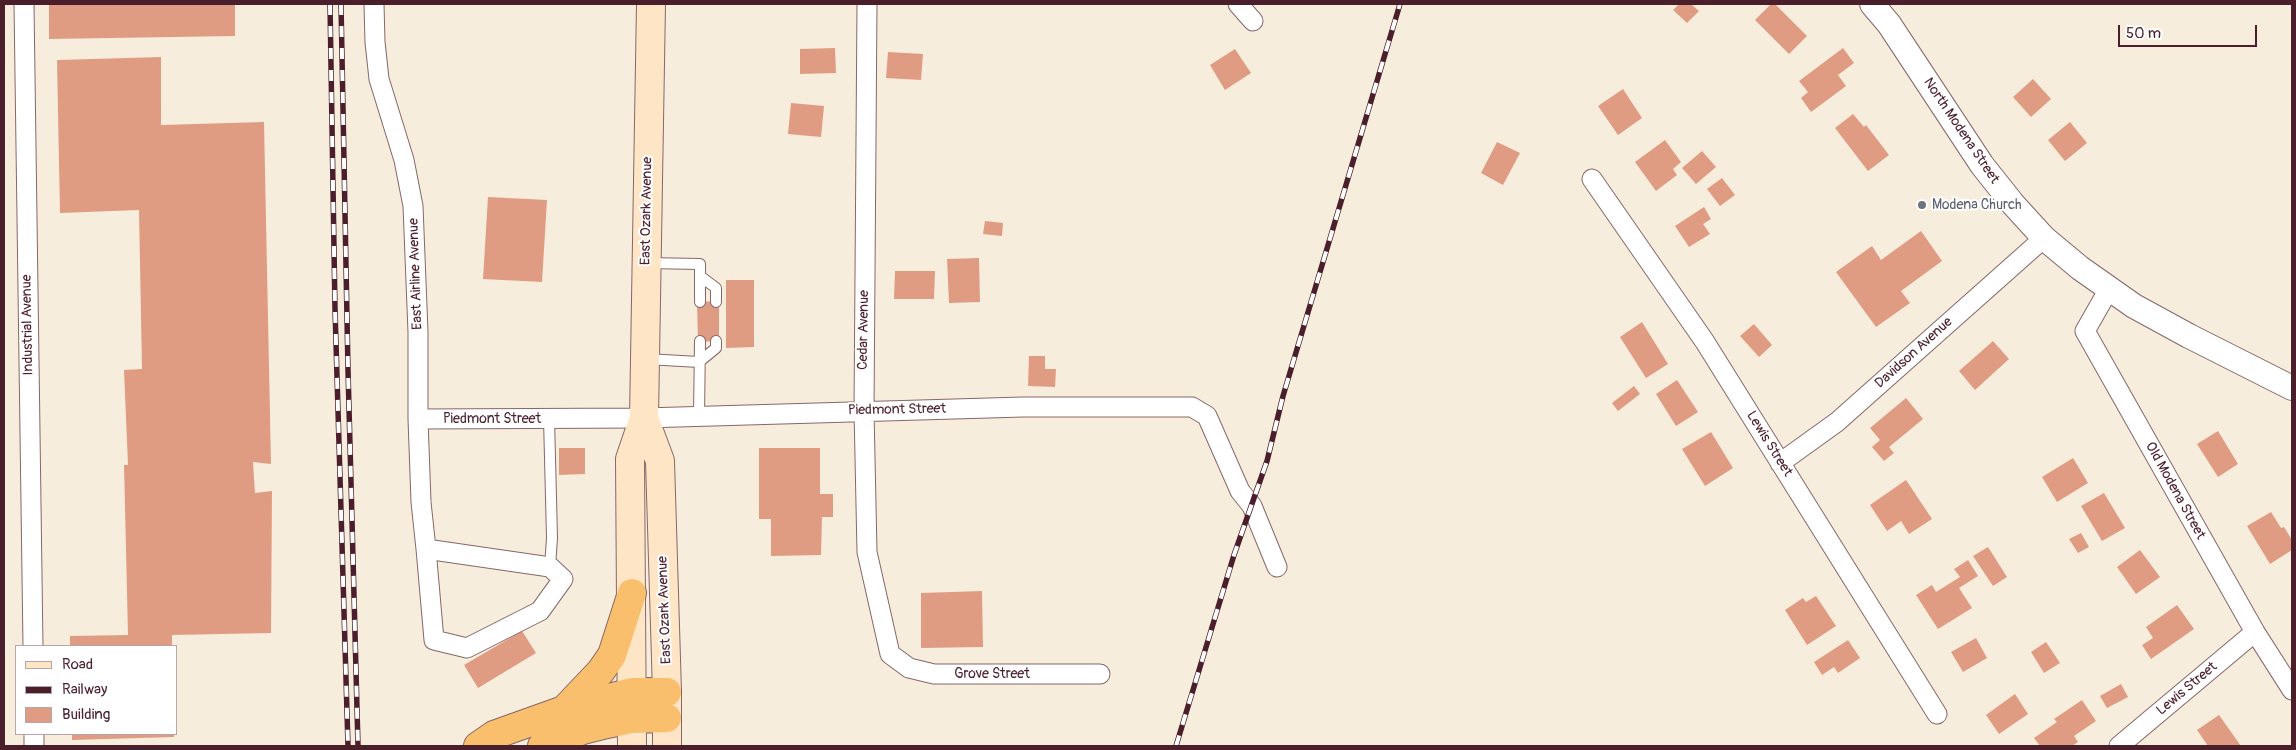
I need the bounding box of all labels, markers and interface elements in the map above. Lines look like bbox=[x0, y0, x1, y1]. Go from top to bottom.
scale bar bbox=[2121, 15, 2260, 47]
text: 50 m bbox=[2126, 24, 2161, 43]
street label: North Modena Street bbox=[1919, 75, 2003, 187]
street label: East Ozark Avenue bbox=[638, 157, 656, 265]
place label: Modena Church bbox=[1932, 197, 2022, 213]
marker: Modena Church bbox=[1916, 199, 1928, 211]
street label: East Airline Avenue bbox=[406, 218, 426, 330]
street label: Industrial Avenue bbox=[19, 274, 37, 376]
street label: Cedar Avenue bbox=[855, 290, 873, 370]
street label: Davidson Avenue bbox=[1872, 314, 1956, 392]
street label: Piedmont Street bbox=[848, 401, 946, 419]
street label: Lewis Street bbox=[1742, 408, 1796, 480]
street label: Piedmont Street bbox=[443, 411, 541, 427]
street label: Old Modena Street bbox=[2141, 439, 2209, 543]
street label: East Ozark Avenue bbox=[655, 556, 675, 664]
legend bbox=[15, 645, 178, 735]
text: Road bbox=[62, 655, 93, 674]
street label: Lewis Street bbox=[2153, 659, 2221, 719]
street label: Grove Street bbox=[954, 666, 1030, 682]
text: Railway bbox=[62, 680, 107, 699]
text: Building bbox=[62, 705, 110, 724]

